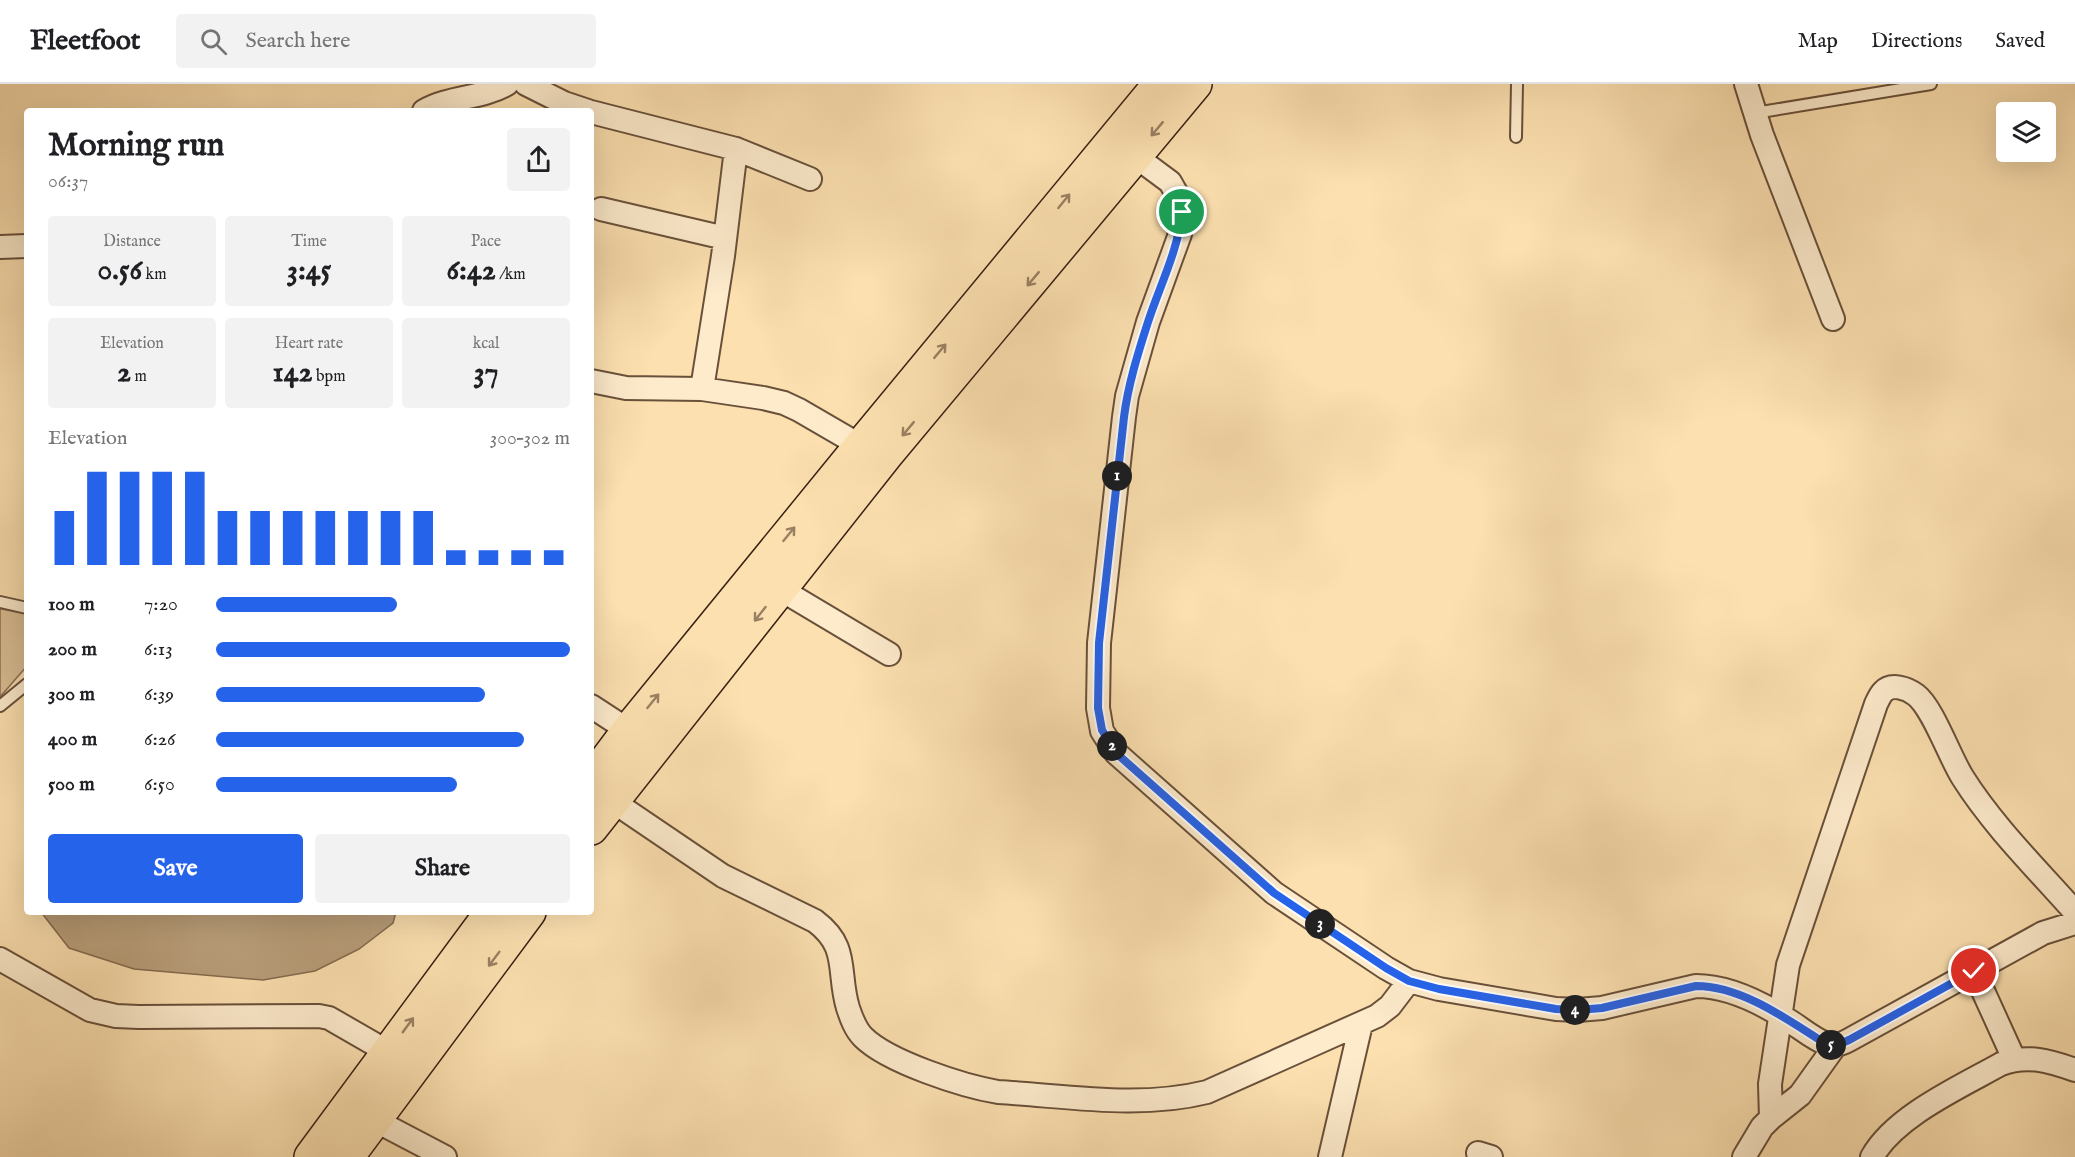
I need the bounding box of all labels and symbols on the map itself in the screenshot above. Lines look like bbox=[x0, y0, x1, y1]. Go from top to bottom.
one-way arrow bbox=[1151, 121, 1164, 137]
pin bbox=[1156, 186, 1207, 237]
one-way arrow bbox=[1057, 194, 1071, 209]
one-way arrow bbox=[1026, 271, 1040, 286]
one-way arrow bbox=[933, 344, 947, 359]
one-way arrow bbox=[901, 421, 915, 436]
pin: 1 bbox=[1102, 461, 1132, 491]
one-way arrow bbox=[783, 526, 796, 542]
one-way arrow bbox=[754, 606, 767, 622]
one-way arrow bbox=[646, 694, 659, 710]
pin: 2 bbox=[1097, 731, 1127, 761]
pin: 3 bbox=[1305, 909, 1335, 939]
pin bbox=[1948, 945, 1999, 996]
one-way arrow bbox=[488, 951, 501, 967]
pin: 4 bbox=[1560, 995, 1590, 1025]
one-way arrow bbox=[401, 1017, 414, 1033]
pin: 5 bbox=[1816, 1030, 1846, 1060]

